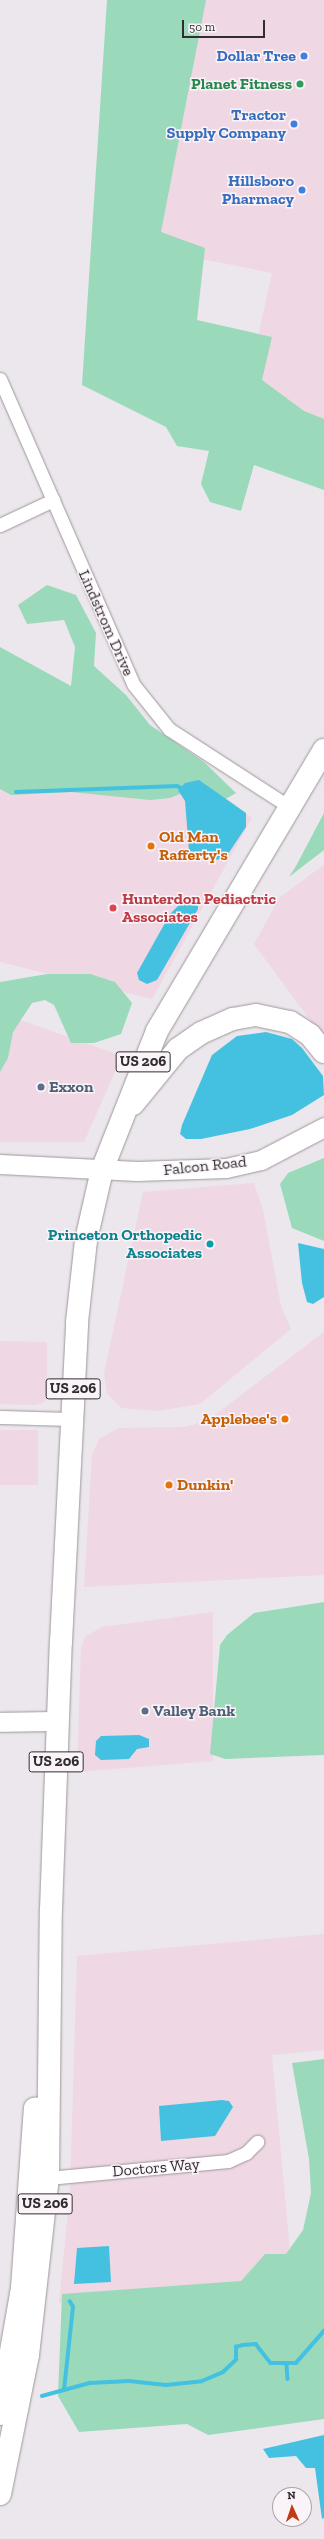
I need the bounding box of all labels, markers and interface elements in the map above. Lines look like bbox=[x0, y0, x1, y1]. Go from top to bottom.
scale bar bbox=[184, 12, 267, 38]
text: 50 m bbox=[189, 20, 215, 34]
place label: Dollar Tree bbox=[216, 46, 296, 66]
marker: Dollar Tree bbox=[299, 51, 309, 61]
place label: Planet Fitness bbox=[191, 74, 292, 94]
marker: Planet Fitness bbox=[295, 79, 305, 89]
place label: Tractor Supply Company bbox=[166, 105, 286, 143]
marker: Tractor Supply Company bbox=[289, 119, 299, 129]
place label: Hillsboro Pharmacy bbox=[222, 171, 294, 209]
marker: Hillsboro Pharmacy bbox=[297, 185, 307, 195]
street label: Lindstrom Drive bbox=[74, 567, 138, 679]
place label: Old Man Rafferty's bbox=[159, 827, 228, 865]
marker: Old Man Rafferty's bbox=[146, 841, 156, 851]
place label: Hunterdon Pediactric Associates bbox=[122, 889, 276, 927]
marker: Hunterdon Pediactric Associates bbox=[107, 902, 119, 914]
road number: US 206 bbox=[115, 1049, 171, 1075]
place label: Exxon bbox=[49, 1077, 93, 1097]
marker: Exxon bbox=[36, 1082, 46, 1092]
street label: Falcon Road bbox=[162, 1152, 248, 1180]
place label: Princeton Orthopedic Associates bbox=[48, 1225, 202, 1263]
marker: Princeton Orthopedic Associates bbox=[205, 1239, 215, 1249]
road number: US 206 bbox=[45, 1376, 101, 1402]
place label: Applebee's bbox=[201, 1409, 277, 1429]
marker: Applebee's bbox=[280, 1414, 290, 1424]
place label: Dunkin' bbox=[177, 1475, 233, 1495]
marker: Dunkin' bbox=[164, 1480, 174, 1490]
place label: Valley Bank bbox=[153, 1701, 235, 1721]
marker: Valley Bank bbox=[140, 1706, 150, 1716]
road number: US 206 bbox=[28, 1749, 84, 1775]
street label: Doctors Way bbox=[111, 2155, 201, 2181]
road number: US 206 bbox=[17, 2191, 73, 2217]
north arrow bbox=[272, 2487, 312, 2527]
text: N bbox=[287, 2489, 296, 2502]

